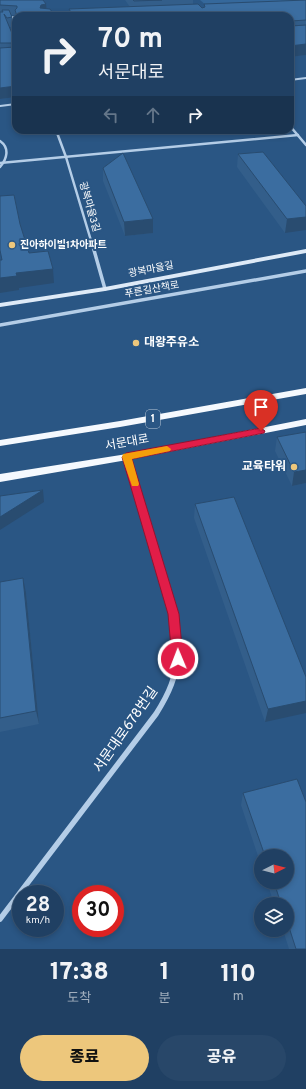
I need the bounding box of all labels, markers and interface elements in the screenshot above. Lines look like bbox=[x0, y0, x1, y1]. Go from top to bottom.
text: 70 m bbox=[98, 22, 163, 58]
icon: right bbox=[32, 28, 84, 80]
text: 서문대로 bbox=[98, 62, 164, 85]
icon: left bbox=[100, 104, 122, 126]
icon: ahead bbox=[142, 104, 164, 126]
icon: right bbox=[184, 104, 206, 126]
street label: 광복마을3길 bbox=[76, 180, 102, 234]
place label: 진아하이빌1차아파트 bbox=[20, 239, 107, 252]
marker: 진아하이빌1차아파트 bbox=[7, 240, 17, 250]
street label: 광복마을길 bbox=[127, 259, 175, 281]
street label: 푸른길산책로 bbox=[124, 279, 180, 301]
place label: 대왕주유소 bbox=[144, 335, 199, 351]
marker: 대왕주유소 bbox=[131, 338, 141, 348]
pin bbox=[244, 390, 278, 431]
icon: arrive bbox=[250, 396, 272, 418]
road number: 1 bbox=[146, 410, 160, 428]
street label: 서문대로 bbox=[104, 431, 150, 455]
place label: 교육타워 bbox=[242, 459, 286, 475]
marker: 교육타워 bbox=[289, 462, 299, 472]
position arrow bbox=[157, 638, 199, 680]
street label: 서문대로678번길 bbox=[90, 684, 162, 776]
north arrow bbox=[254, 849, 294, 889]
map controls bbox=[254, 849, 294, 937]
speed limit sign: 30 bbox=[72, 885, 124, 937]
text: 28 bbox=[26, 893, 50, 919]
button: layers bbox=[254, 897, 294, 937]
text: km/h bbox=[26, 914, 50, 927]
text: 17:38 bbox=[50, 958, 109, 988]
text: 1 bbox=[160, 958, 169, 988]
text: 110 bbox=[220, 960, 256, 990]
text: m bbox=[233, 989, 244, 1005]
text: 도착 bbox=[67, 991, 91, 1007]
text: 분 bbox=[159, 991, 171, 1007]
button: 종료 bbox=[20, 1035, 149, 1081]
button: 공유 bbox=[157, 1035, 286, 1081]

